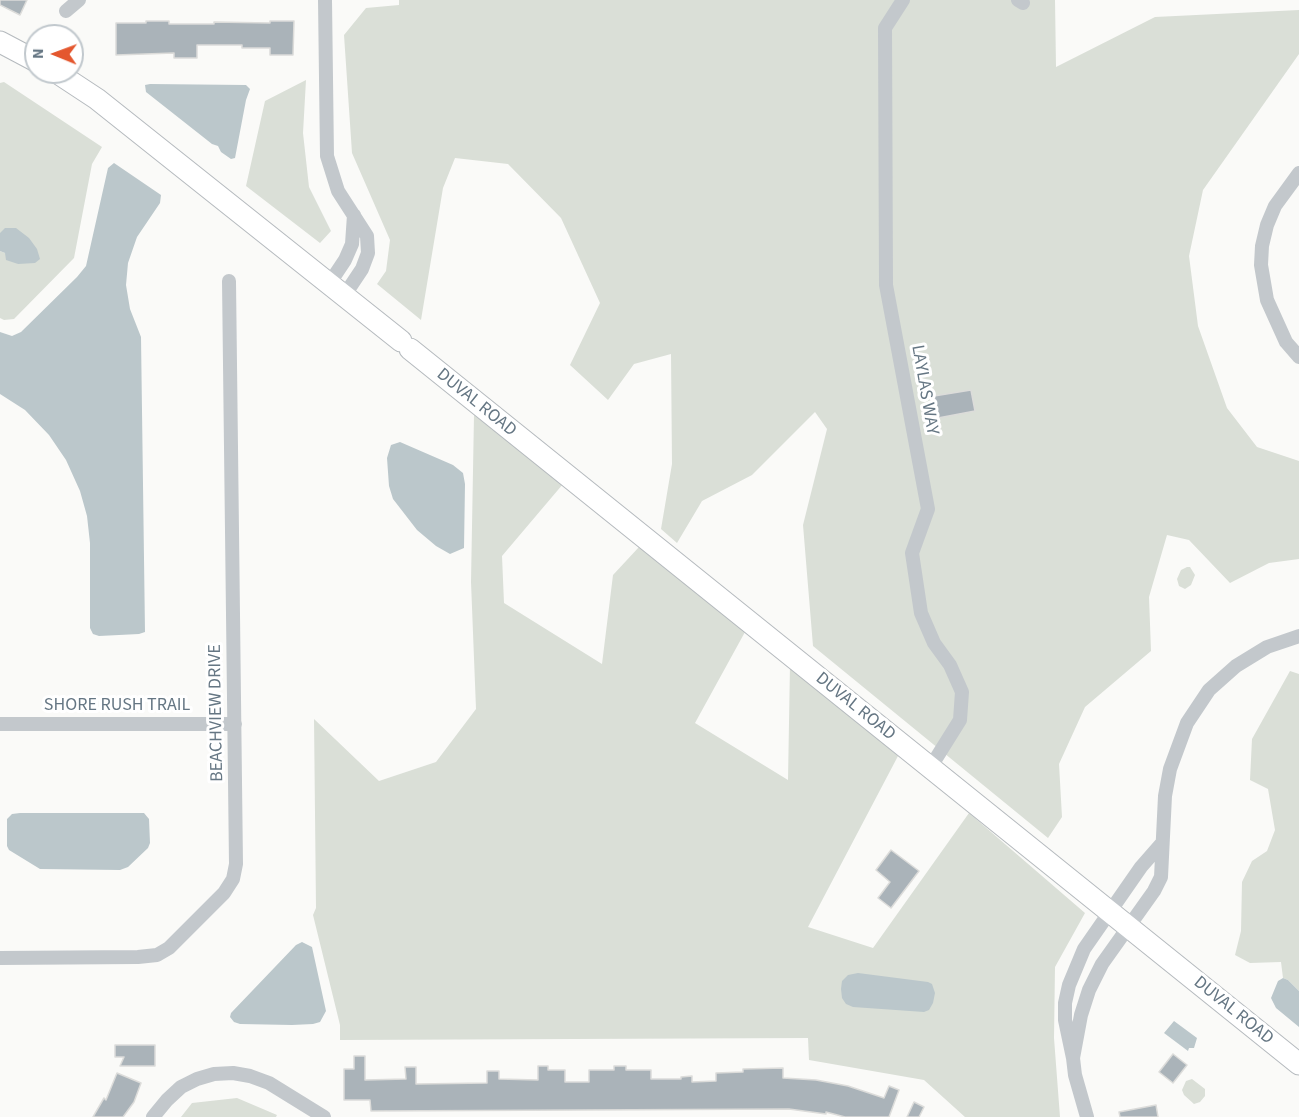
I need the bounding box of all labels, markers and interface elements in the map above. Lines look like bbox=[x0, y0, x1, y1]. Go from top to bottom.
north arrow bbox=[24, 24, 84, 84]
text: N bbox=[27, 48, 49, 59]
street label: LAYLAS WAY bbox=[905, 343, 943, 437]
street label: DUVAL ROAD bbox=[432, 364, 520, 442]
street label: BEACHVIEW DRIVE bbox=[205, 644, 229, 782]
street label: DUVAL ROAD bbox=[811, 668, 899, 746]
street label: SHORE RUSH TRAIL bbox=[44, 695, 190, 717]
street label: DUVAL ROAD bbox=[1189, 972, 1277, 1050]

